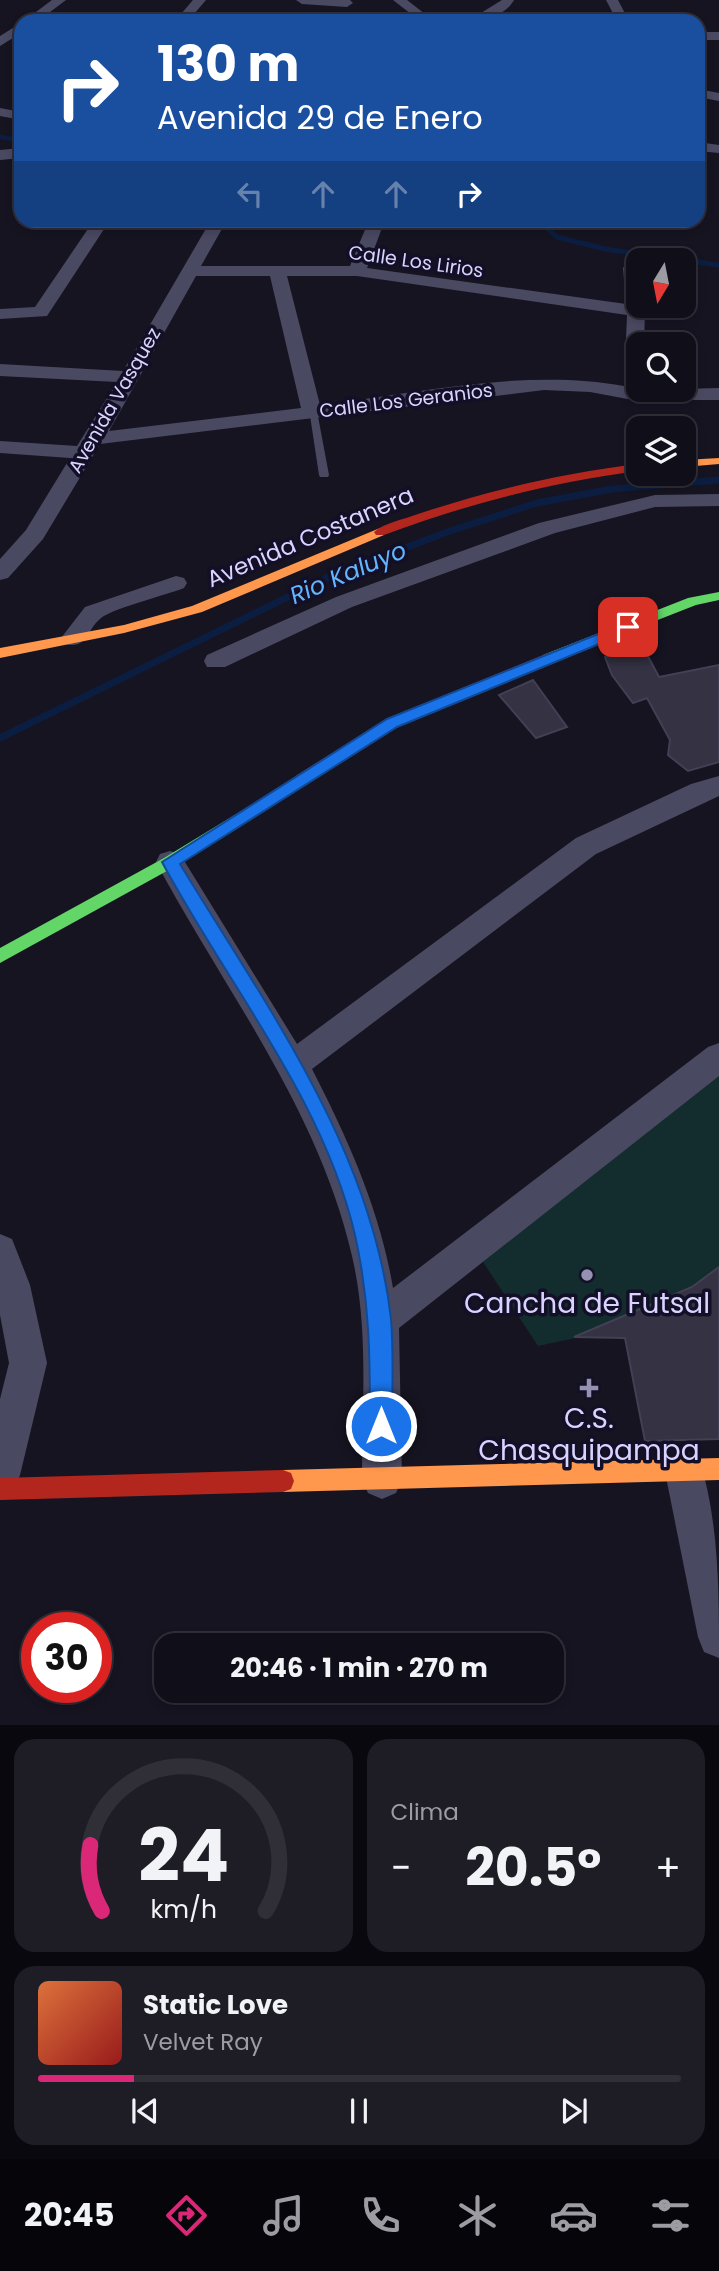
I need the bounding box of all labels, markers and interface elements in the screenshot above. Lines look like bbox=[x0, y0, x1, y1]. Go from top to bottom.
text: 130 m bbox=[157, 30, 299, 98]
icon: right bbox=[42, 42, 133, 133]
text: Avenida 29 de Enero bbox=[157, 95, 483, 140]
icon: left bbox=[231, 175, 269, 213]
icon: ahead bbox=[304, 175, 342, 213]
icon: ahead bbox=[377, 175, 415, 213]
icon: right bbox=[450, 175, 488, 213]
street label: Calle Los Lirios bbox=[347, 239, 485, 284]
north arrow bbox=[626, 248, 696, 318]
map controls bbox=[626, 248, 696, 486]
street label: Avenida Vasquez bbox=[62, 323, 167, 478]
button: search bbox=[626, 332, 696, 402]
street label: Calle Los Geranios bbox=[318, 376, 494, 425]
button: layers bbox=[626, 416, 696, 486]
street label: Avenida Costanera bbox=[202, 479, 418, 595]
water label: Rio Kaluyo bbox=[284, 533, 411, 612]
pin bbox=[598, 597, 658, 657]
icon: arrive bbox=[609, 608, 647, 646]
marker: Cancha de Futsal bbox=[579, 1267, 595, 1283]
place label: Cancha de Futsal bbox=[464, 1284, 710, 1323]
marker: C.S. Chasquipampa bbox=[579, 1378, 599, 1398]
position arrow bbox=[344, 1389, 418, 1463]
place label: C.S. Chasquipampa bbox=[478, 1399, 700, 1470]
speed limit sign: 30 bbox=[21, 1612, 112, 1703]
text: 20:46 · 1 min · 270 m bbox=[230, 1650, 488, 1686]
text: Clima bbox=[391, 1796, 459, 1828]
text: 24 bbox=[138, 1806, 229, 1907]
text: 20.5° bbox=[465, 1831, 601, 1904]
text: − bbox=[391, 1841, 411, 1894]
text: + bbox=[655, 1841, 681, 1894]
text: km/h bbox=[150, 1892, 217, 1927]
text: Static Love bbox=[143, 1987, 288, 2023]
text: Velvet Ray bbox=[143, 2026, 263, 2058]
icon: previous bbox=[126, 2092, 164, 2130]
icon: pause bbox=[340, 2092, 378, 2130]
icon: next bbox=[555, 2092, 593, 2130]
icon: directions bbox=[162, 2191, 211, 2240]
icon: music bbox=[259, 2191, 308, 2240]
icon: phone bbox=[356, 2191, 405, 2240]
icon: climate bbox=[453, 2191, 502, 2240]
icon: car bbox=[549, 2191, 598, 2240]
icon: filters bbox=[646, 2191, 695, 2240]
text: 20:45 bbox=[24, 2192, 115, 2237]

